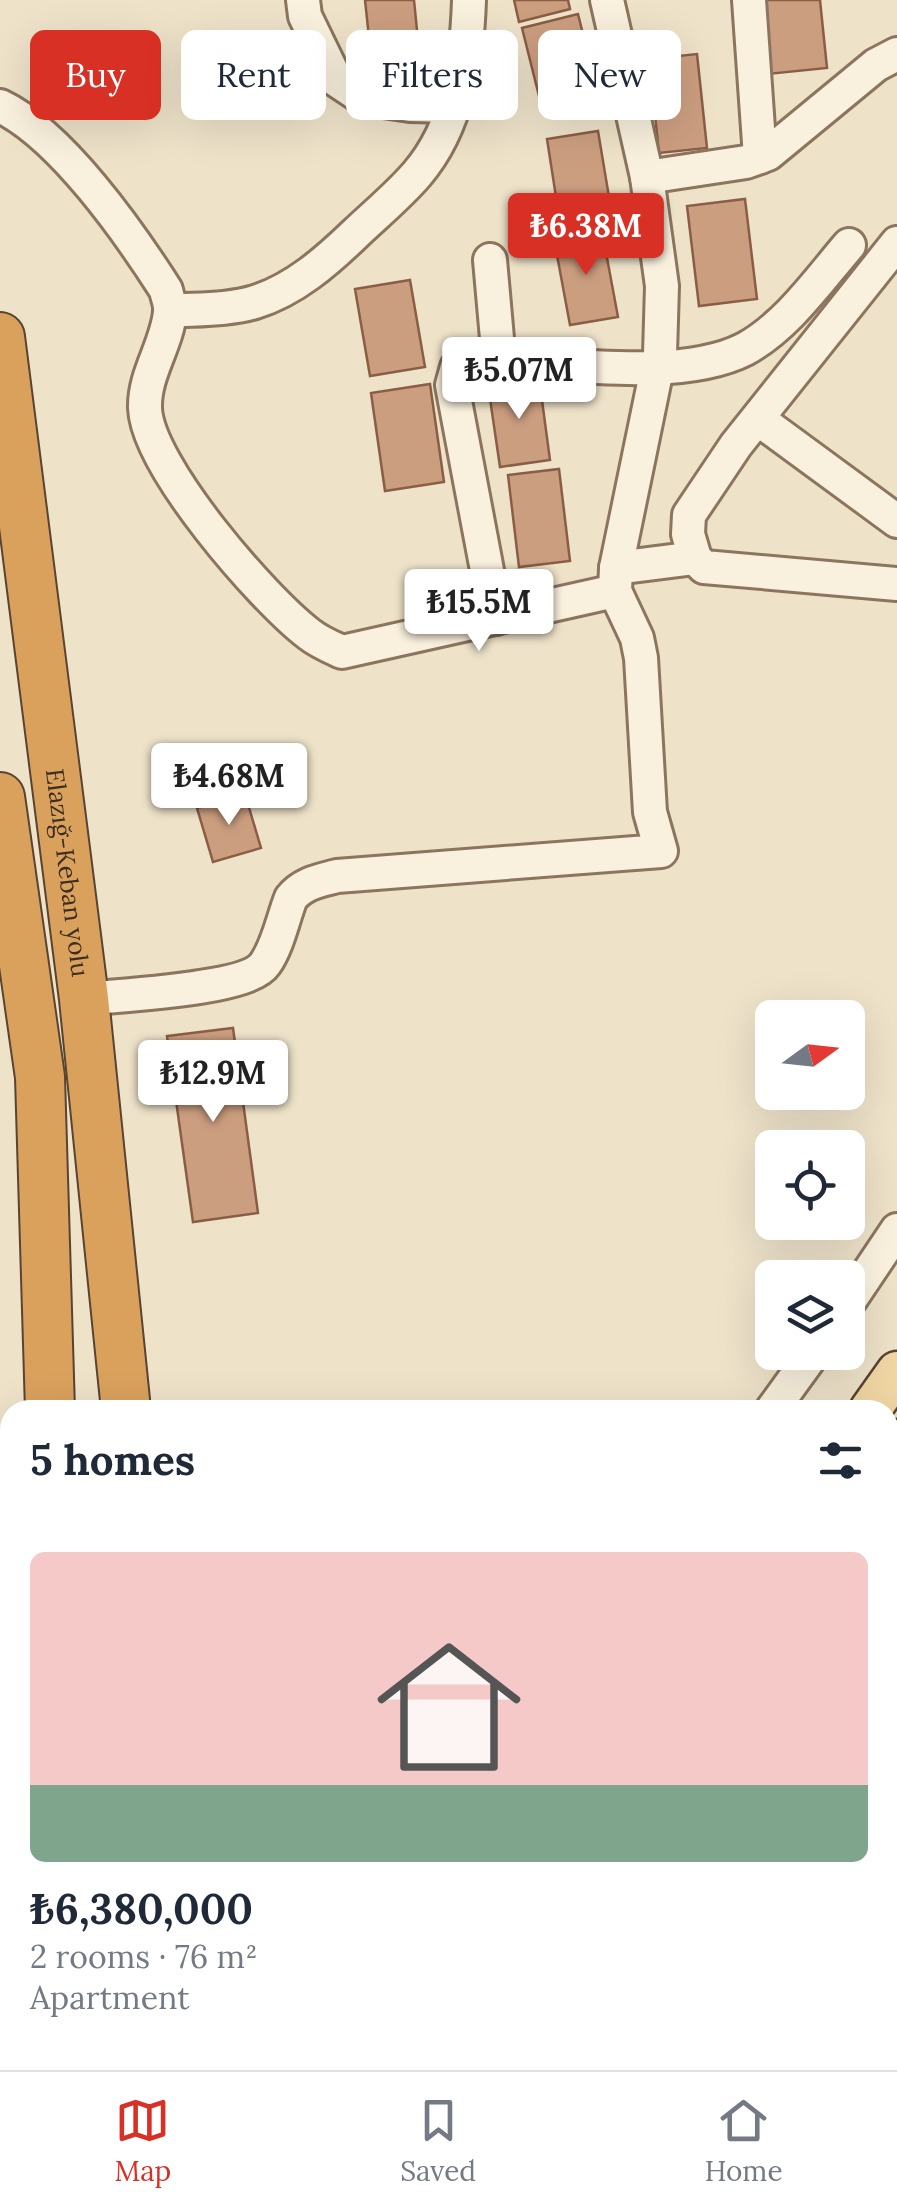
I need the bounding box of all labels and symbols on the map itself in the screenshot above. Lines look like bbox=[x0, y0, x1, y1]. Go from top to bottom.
pin: ₺6.38M bbox=[505, 193, 667, 278]
pin: ₺5.07M bbox=[438, 337, 600, 422]
pin: ₺15.5M bbox=[398, 569, 560, 654]
pin: ₺4.68M bbox=[148, 743, 310, 828]
street label: Elazığ-Keban yolu bbox=[39, 767, 97, 979]
north arrow bbox=[755, 1000, 865, 1110]
pin: ₺12.9M bbox=[132, 1040, 294, 1125]

